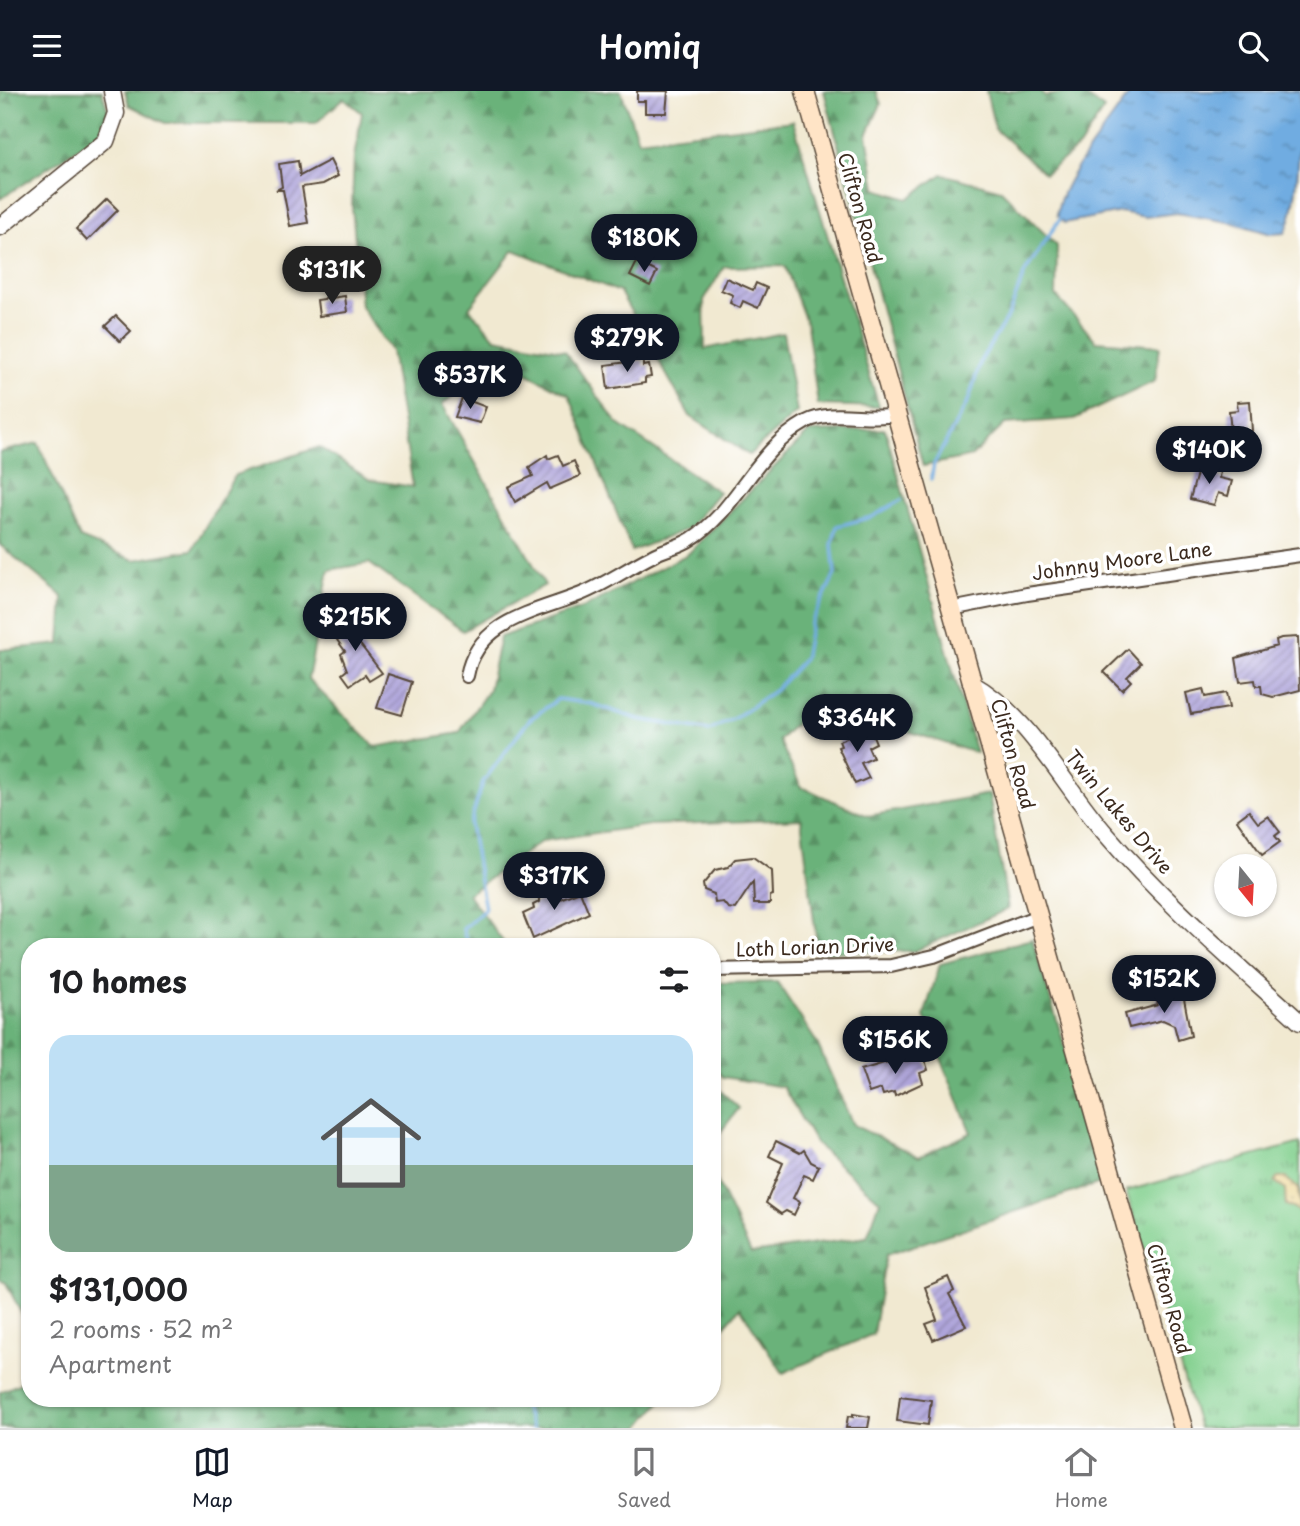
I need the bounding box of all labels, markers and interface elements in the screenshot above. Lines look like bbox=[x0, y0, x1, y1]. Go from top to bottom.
text: Homiq bbox=[599, 22, 701, 70]
icon: menu bbox=[28, 27, 66, 65]
icon: search bbox=[1234, 27, 1272, 65]
street label: Clifton Road bbox=[832, 149, 890, 266]
pin: $180K bbox=[595, 215, 693, 274]
text: $180K bbox=[607, 219, 681, 254]
pin: $131K bbox=[283, 247, 381, 306]
text: $131K bbox=[298, 251, 366, 286]
pin: $279K bbox=[578, 315, 676, 374]
text: $279K bbox=[590, 319, 664, 354]
pin: $537K bbox=[421, 351, 519, 411]
text: $537K bbox=[434, 356, 506, 391]
pin: $140K bbox=[1160, 427, 1258, 486]
text: $140K bbox=[1172, 431, 1246, 466]
street label: Johnny Moore Lane bbox=[1030, 534, 1214, 587]
pin: $215K bbox=[306, 594, 404, 653]
text: $215K bbox=[319, 598, 391, 633]
pin: $364K bbox=[808, 695, 906, 754]
street label: Clifton Road bbox=[985, 695, 1043, 812]
text: $364K bbox=[818, 699, 896, 734]
street label: Twin Lakes Drive bbox=[1059, 743, 1180, 880]
pin: $317K bbox=[505, 853, 603, 912]
north arrow bbox=[1214, 854, 1278, 917]
map controls bbox=[1214, 854, 1277, 917]
text: $317K bbox=[519, 857, 589, 892]
street label: Loth Lorian Drive bbox=[735, 929, 895, 963]
pin: $152K bbox=[1115, 955, 1213, 1015]
text: 10 homes bbox=[49, 958, 187, 1003]
text: $152K bbox=[1128, 960, 1200, 995]
icon: filters bbox=[655, 961, 693, 999]
pin: $156K bbox=[846, 1017, 944, 1076]
text: $156K bbox=[859, 1021, 931, 1056]
icon: home bbox=[308, 1080, 434, 1206]
street label: Clifton Road bbox=[1141, 1240, 1199, 1357]
text: $131,000 bbox=[49, 1266, 188, 1311]
text: 2 rooms · 52 m² bbox=[49, 1311, 233, 1346]
text: Apartment bbox=[49, 1346, 172, 1381]
tab: Map bbox=[192, 1443, 233, 1513]
tab: Saved bbox=[617, 1443, 671, 1513]
tab: Home bbox=[1055, 1443, 1108, 1513]

